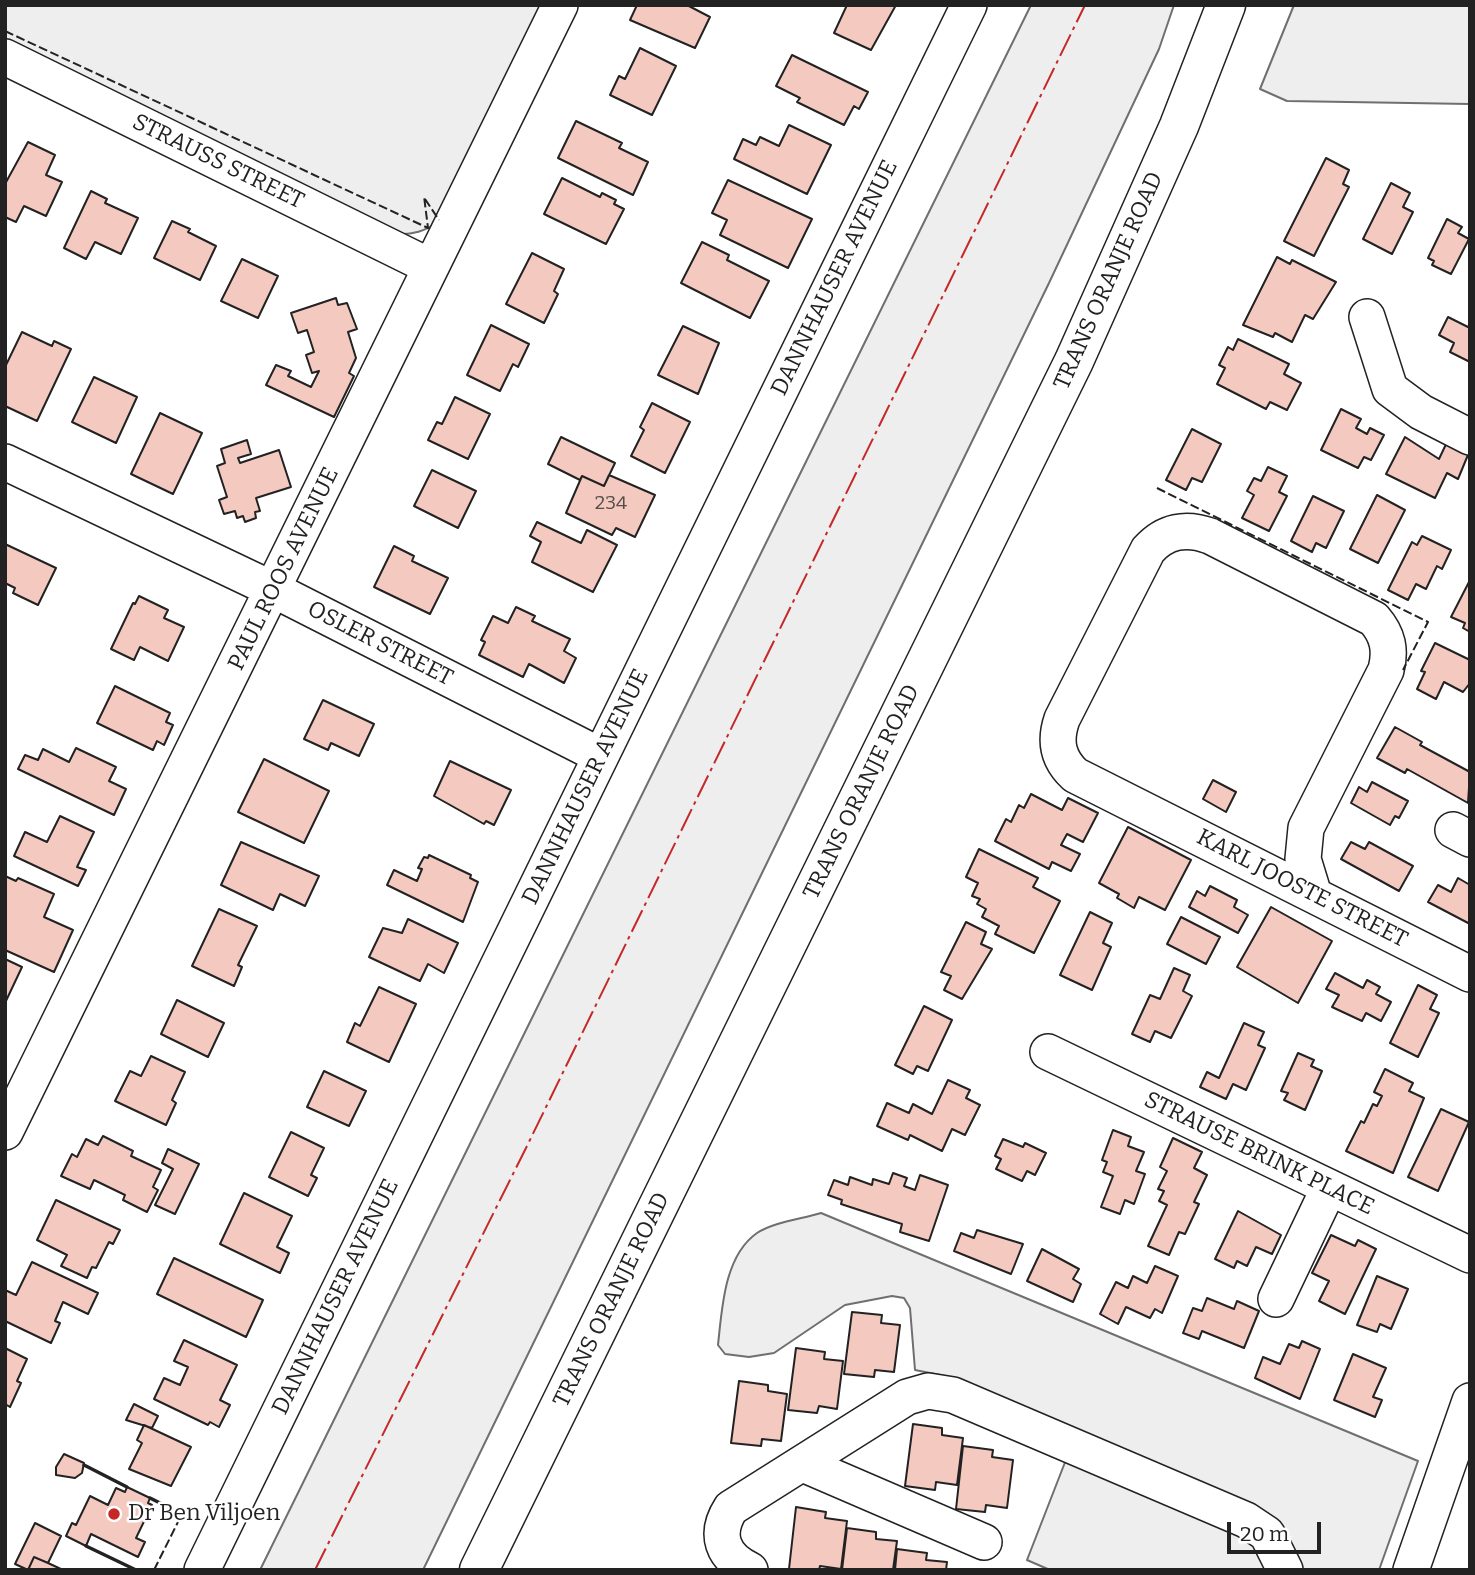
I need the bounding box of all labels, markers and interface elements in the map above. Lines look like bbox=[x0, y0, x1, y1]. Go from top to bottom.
street label: STRAUSS STREET bbox=[128, 109, 308, 215]
street label: DANNHAUSER AVENUE bbox=[766, 156, 904, 400]
street label: TRANS ORANJE ROAD bbox=[1049, 168, 1169, 394]
street label: PAUL ROOS AVENUE bbox=[223, 463, 345, 675]
house number: 234 bbox=[595, 493, 627, 515]
street label: OSLER STREET bbox=[303, 596, 457, 692]
street label: DANNHAUSER AVENUE bbox=[517, 665, 655, 909]
street label: TRANS ORANJE ROAD bbox=[798, 680, 926, 904]
street label: KARL JOOSTE STREET bbox=[1192, 824, 1412, 954]
street label: STRAUSE BRINK PLACE bbox=[1140, 1086, 1378, 1222]
street label: DANNHAUSER AVENUE bbox=[267, 1175, 405, 1419]
street label: TRANS ORANJE ROAD bbox=[548, 1188, 676, 1412]
place label: Dr Ben Viljoen bbox=[128, 1500, 280, 1528]
marker: Dr Ben Viljoen bbox=[106, 1506, 122, 1522]
scale bar bbox=[1230, 1508, 1324, 1552]
text: 20 m bbox=[1240, 1521, 1289, 1547]

